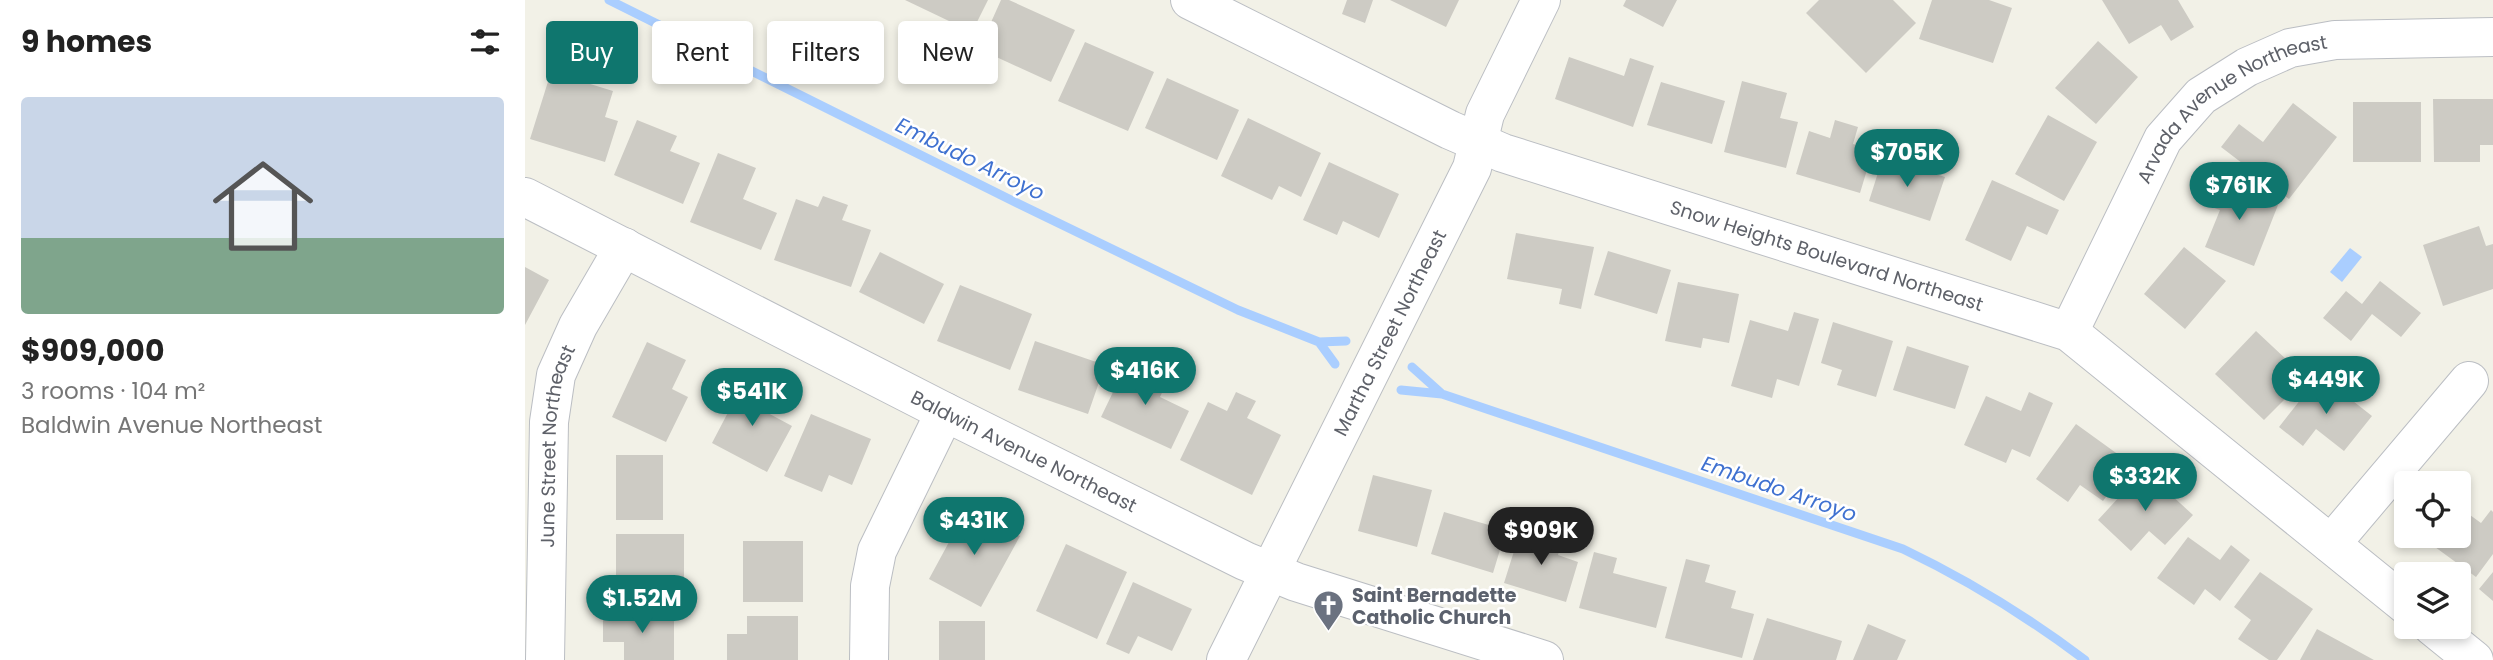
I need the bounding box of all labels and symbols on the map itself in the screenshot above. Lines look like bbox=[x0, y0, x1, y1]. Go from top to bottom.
street label: Arvada Avenue Northeast bbox=[2130, 29, 2329, 188]
water label: Embudo Arroyo bbox=[891, 110, 1050, 207]
pin: $705K bbox=[1858, 130, 1956, 189]
pin: $761K bbox=[2190, 162, 2288, 222]
street label: Snow Heights Boulevard Northeast bbox=[1667, 194, 1987, 318]
street label: Martha Street Northeast bbox=[1327, 225, 1453, 441]
street label: June Street Northeast bbox=[534, 340, 582, 548]
pin: $416K bbox=[1096, 348, 1194, 407]
pin: $449K bbox=[2277, 356, 2375, 416]
pin: $541K bbox=[703, 368, 801, 428]
street label: Baldwin Avenue Northeast bbox=[906, 384, 1141, 519]
water label: Embudo Arroyo bbox=[1698, 448, 1861, 529]
pin: $332K bbox=[2096, 454, 2194, 513]
pin: $431K bbox=[925, 498, 1023, 557]
pin: $909K bbox=[1492, 508, 1590, 567]
pin: $1.52M bbox=[585, 576, 699, 635]
place label: Saint Bernadette Catholic Church bbox=[1352, 582, 1517, 631]
church icon: Saint Bernadette Catholic Church bbox=[1312, 589, 1346, 633]

